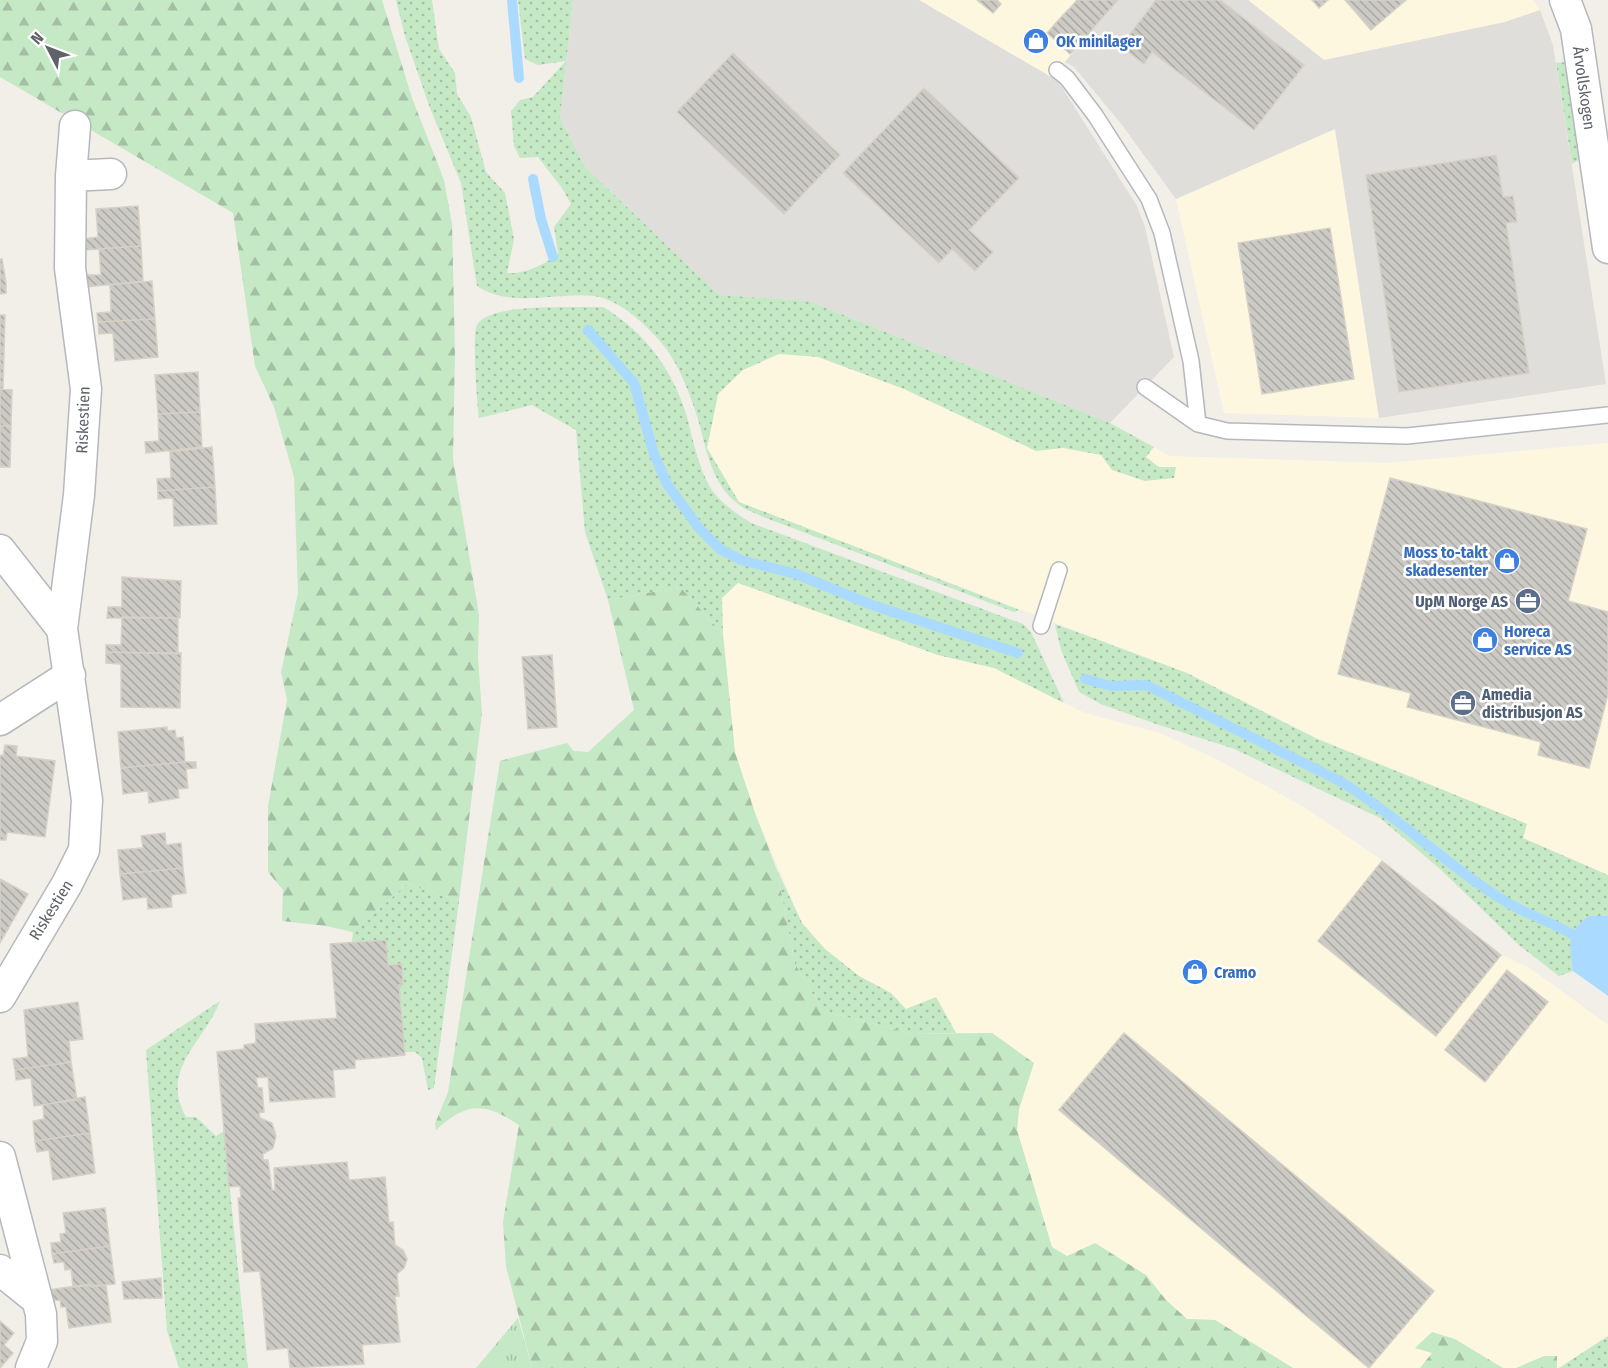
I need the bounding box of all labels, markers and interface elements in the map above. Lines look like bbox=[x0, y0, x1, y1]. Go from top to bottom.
north arrow bbox=[18, 18, 78, 78]
shop icon: OK minilager bbox=[1021, 26, 1051, 56]
text: N bbox=[27, 28, 47, 48]
place label: OK minilager bbox=[1056, 32, 1141, 51]
street label: Årvollskogen bbox=[1569, 45, 1600, 131]
street label: Riskestien bbox=[72, 386, 94, 454]
place label: Moss to-takt skadesenter bbox=[1404, 543, 1488, 580]
shop icon: Moss to-takt skadesenter bbox=[1492, 546, 1522, 576]
office icon: UpM Norge AS bbox=[1513, 586, 1543, 616]
place label: UpM Norge AS bbox=[1415, 592, 1508, 611]
place label: Horeca service AS bbox=[1504, 622, 1572, 659]
shop icon: Horeca service AS bbox=[1470, 625, 1500, 655]
place label: Amedia distribusjon AS bbox=[1481, 685, 1583, 722]
office icon: Amedia distribusjon AS bbox=[1448, 688, 1478, 718]
street label: Riskestien bbox=[25, 876, 77, 944]
shop icon: Cramo bbox=[1180, 957, 1210, 987]
place label: Cramo bbox=[1214, 963, 1257, 982]

